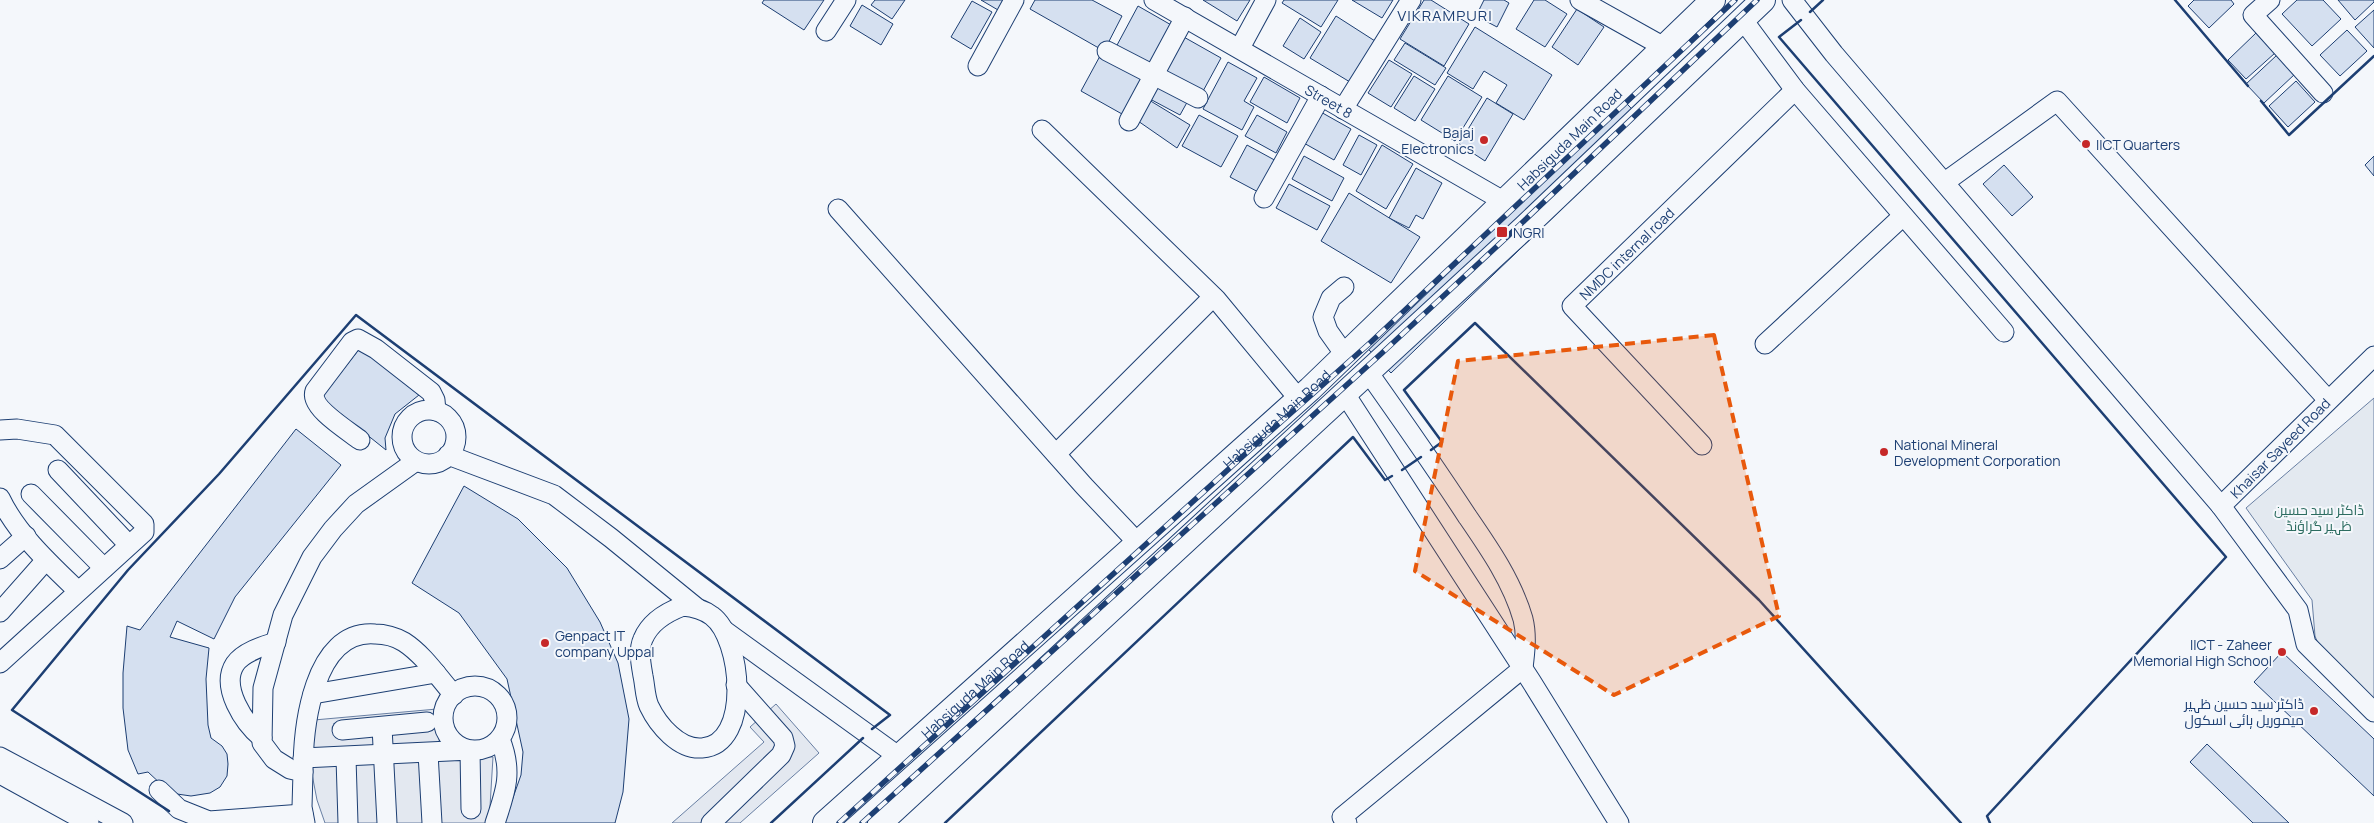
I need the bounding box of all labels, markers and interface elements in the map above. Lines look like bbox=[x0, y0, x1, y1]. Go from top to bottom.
district label: VIKRAMPURI bbox=[1397, 5, 1493, 26]
street label: Street 8 bbox=[1302, 80, 1356, 122]
street label: Habsiguda Main Road bbox=[1513, 84, 1626, 194]
place label: Bajaj Electronics bbox=[1401, 123, 1474, 158]
marker: Bajaj Electronics bbox=[1478, 134, 1490, 146]
place label: IICT Quarters bbox=[2096, 135, 2180, 154]
marker: IICT Quarters bbox=[2080, 138, 2092, 150]
street label: NMDC internal road bbox=[1575, 203, 1678, 304]
place label: NGRI bbox=[1513, 223, 1545, 242]
marker: NGRI bbox=[1495, 225, 1509, 239]
street label: Habsiguda Main Road bbox=[1218, 365, 1334, 472]
street label: Khaisar Sayeed Road bbox=[2226, 394, 2334, 502]
place label: National Mineral Development Corporation bbox=[1894, 435, 2061, 470]
marker: National Mineral Development Corporation bbox=[1878, 446, 1890, 458]
park label: ڈاکٹر سید حسین ظہیر گراؤنڈ bbox=[2274, 500, 2364, 535]
place label: Genpact IT company Uppal bbox=[555, 626, 654, 661]
place label: IICT - Zaheer Memorial High School bbox=[2133, 635, 2272, 670]
street label: Habsiguda Main Road bbox=[917, 636, 1033, 742]
marker: Genpact IT company Uppal bbox=[539, 637, 551, 649]
marker: IICT - Zaheer Memorial High School bbox=[2276, 646, 2288, 658]
place label: ڈاکٹر سید حسین ظہیر میموریل ہائی اسکول bbox=[2183, 694, 2304, 729]
marker: ڈاکٹر سید حسین ظہیر میموریل ہائی اسکول bbox=[2308, 705, 2320, 717]

